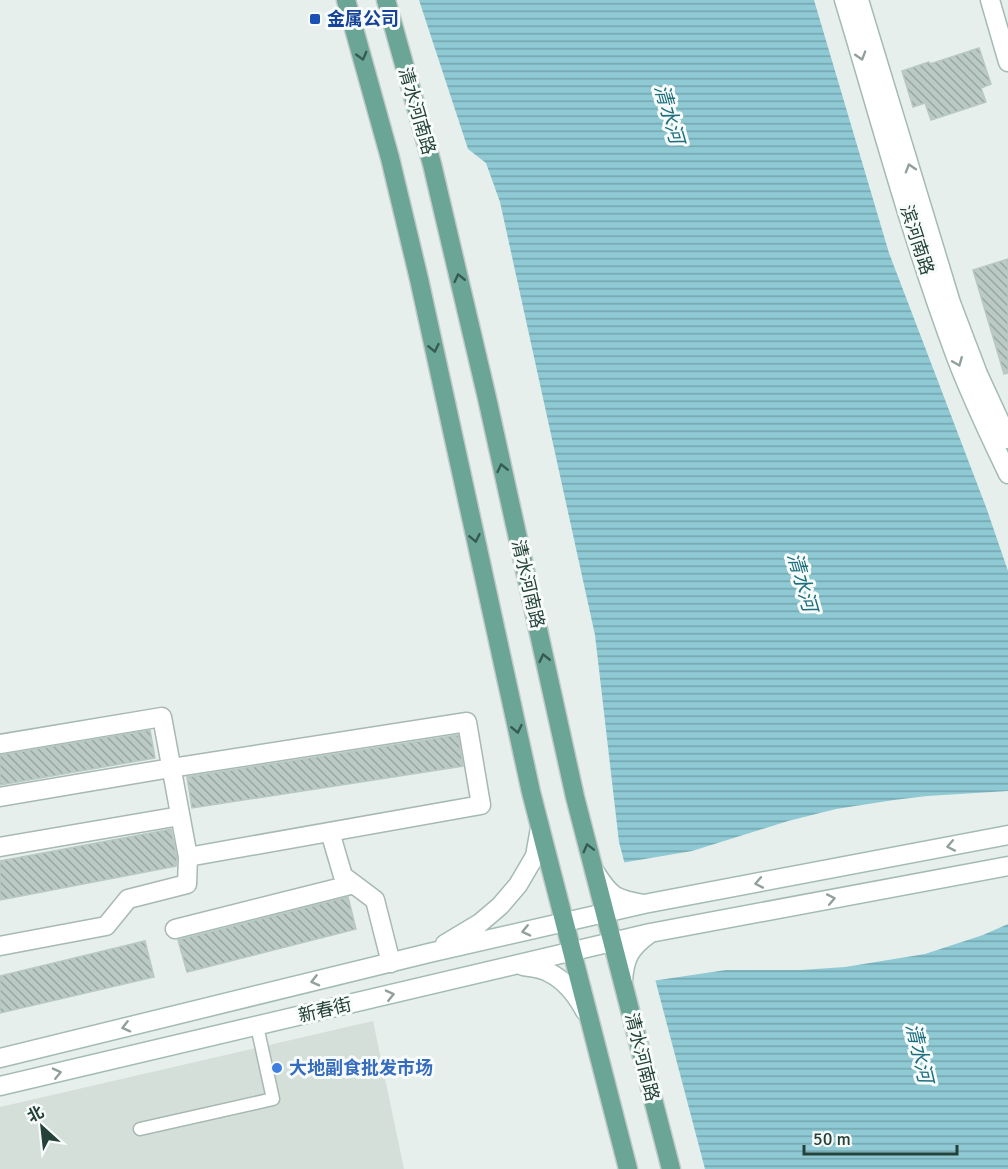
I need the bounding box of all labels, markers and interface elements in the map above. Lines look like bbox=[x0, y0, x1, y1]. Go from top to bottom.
place label: 金属公司 bbox=[327, 8, 399, 30]
marker: 金属公司 bbox=[308, 12, 322, 26]
one-way arrow bbox=[854, 50, 866, 61]
one-way arrow bbox=[355, 51, 367, 61]
street label: 清水河南路 bbox=[394, 65, 440, 157]
water label: 清水河 bbox=[649, 82, 690, 150]
one-way arrow bbox=[905, 163, 917, 173]
street label: 滨河南路 bbox=[895, 202, 939, 278]
one-way arrow bbox=[453, 273, 466, 283]
one-way arrow bbox=[427, 342, 440, 352]
one-way arrow bbox=[951, 356, 963, 367]
one-way arrow bbox=[497, 463, 510, 473]
one-way arrow bbox=[468, 533, 481, 543]
street label: 清水河南路 bbox=[507, 538, 549, 630]
water label: 清水河 bbox=[782, 550, 823, 618]
one-way arrow bbox=[539, 653, 552, 663]
one-way arrow bbox=[510, 723, 523, 733]
one-way arrow bbox=[946, 839, 956, 852]
one-way arrow bbox=[583, 843, 596, 853]
one-way arrow bbox=[754, 876, 764, 889]
one-way arrow bbox=[826, 893, 836, 906]
one-way arrow bbox=[521, 923, 531, 936]
one-way arrow bbox=[311, 974, 321, 987]
one-way arrow bbox=[385, 989, 395, 1002]
street label: 新春街 bbox=[296, 993, 354, 1027]
street label: 清水河南路 bbox=[620, 1011, 664, 1103]
one-way arrow bbox=[121, 1020, 131, 1033]
water label: 清水河 bbox=[900, 1021, 939, 1089]
place label: 大地副食批发市场 bbox=[289, 1057, 433, 1079]
marker: 大地副食批发市场 bbox=[270, 1061, 284, 1075]
one-way arrow bbox=[52, 1067, 62, 1080]
north arrow bbox=[12, 1097, 72, 1157]
text: 北 bbox=[24, 1102, 47, 1127]
scale bar bbox=[804, 1118, 957, 1156]
text: 50 m bbox=[813, 1128, 851, 1150]

